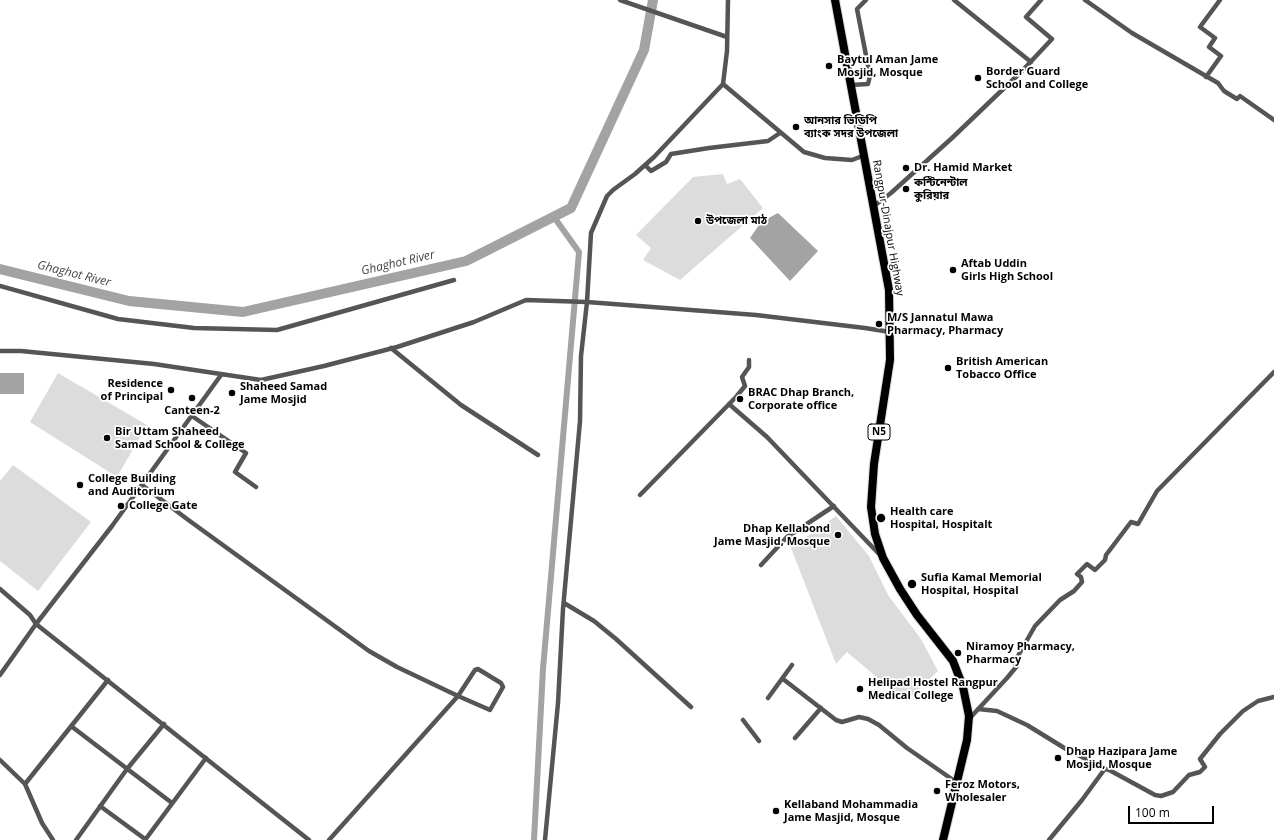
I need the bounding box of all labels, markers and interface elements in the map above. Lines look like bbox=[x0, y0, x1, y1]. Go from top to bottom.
place label: Baytul Aman Jame Mosjid, Mosque bbox=[837, 53, 938, 79]
marker: Baytul Aman Jame Mosjid, Mosque bbox=[824, 61, 834, 71]
place label: Border Guard School and College bbox=[986, 65, 1088, 91]
marker: Border Guard School and College bbox=[973, 73, 983, 83]
place label: আনসার ভিডিপি ব্যাংক সদর উপজেলা bbox=[804, 114, 898, 140]
marker: আনসার ভিডিপি ব্যাংক সদর উপজেলা bbox=[791, 122, 801, 132]
street label: Rangpur-Dinajpur Highway bbox=[870, 159, 906, 297]
place label: Dr. Hamid Market bbox=[914, 161, 1012, 175]
marker: Dr. Hamid Market bbox=[901, 163, 911, 173]
place label: কন্টিনেন্টাল কুরিয়ার bbox=[914, 176, 968, 202]
marker: কন্টিনেন্টাল কুরিয়ার bbox=[901, 184, 911, 194]
place label: উপজেলা মাঠ bbox=[706, 214, 767, 228]
marker: উপজেলা মাঠ bbox=[693, 216, 703, 226]
water label: Ghaghot River bbox=[360, 248, 436, 278]
place label: Aftab Uddin Girls High School bbox=[961, 257, 1053, 283]
water label: Ghaghot River bbox=[36, 258, 112, 290]
marker: Aftab Uddin Girls High School bbox=[948, 265, 958, 275]
place label: M/S Jannatul Mawa Pharmacy, Pharmacy bbox=[887, 311, 1003, 337]
marker: M/S Jannatul Mawa Pharmacy, Pharmacy bbox=[874, 319, 884, 329]
place label: British American Tobacco Office bbox=[956, 355, 1048, 381]
marker: British American Tobacco Office bbox=[943, 363, 953, 373]
place label: Residence of Principal bbox=[101, 377, 163, 403]
place label: Shaheed Samad Jame Mosjid bbox=[240, 380, 327, 406]
marker: Residence of Principal bbox=[166, 385, 176, 395]
place label: BRAC Dhap Branch, Corporate office bbox=[748, 386, 854, 412]
marker: Shaheed Samad Jame Mosjid bbox=[227, 388, 237, 398]
marker: Canteen-2 bbox=[187, 393, 197, 403]
marker: BRAC Dhap Branch, Corporate office bbox=[735, 394, 745, 404]
place label: Canteen-2 bbox=[164, 404, 220, 418]
road number: N5 bbox=[868, 424, 890, 440]
place label: Bir Uttam Shaheed Samad School & College bbox=[115, 425, 245, 451]
marker: Bir Uttam Shaheed Samad School & College bbox=[102, 433, 112, 443]
place label: College Building and Auditorium bbox=[88, 472, 176, 498]
marker: College Building and Auditorium bbox=[75, 480, 85, 490]
place label: College Gate bbox=[129, 499, 197, 513]
marker: College Gate bbox=[116, 501, 126, 511]
place label: Health care Hospital, Hospitalt bbox=[890, 505, 992, 531]
marker: Health care Hospital, Hospitalt bbox=[875, 512, 887, 524]
place label: Dhap Kellabond Jame Masjid, Mosque bbox=[714, 522, 830, 548]
marker: Dhap Kellabond Jame Masjid, Mosque bbox=[833, 530, 843, 540]
place label: Sufia Kamal Memorial Hospital, Hospital bbox=[921, 571, 1042, 597]
marker: Sufia Kamal Memorial Hospital, Hospital bbox=[906, 578, 918, 590]
place label: Niramoy Pharmacy, Pharmacy bbox=[966, 640, 1075, 666]
marker: Niramoy Pharmacy, Pharmacy bbox=[953, 648, 963, 658]
place label: Helipad Hostel Rangpur Medical College bbox=[868, 676, 998, 702]
marker: Helipad Hostel Rangpur Medical College bbox=[855, 684, 865, 694]
place label: Dhap Hazipara Jame Mosjid, Mosque bbox=[1066, 745, 1177, 771]
marker: Dhap Hazipara Jame Mosjid, Mosque bbox=[1053, 753, 1063, 763]
place label: Feroz Motors, Wholesaler bbox=[945, 778, 1020, 804]
marker: Feroz Motors, Wholesaler bbox=[932, 786, 942, 796]
place label: Kellaband Mohammadia Jame Masjid, Mosque bbox=[784, 798, 918, 824]
scale bar bbox=[1130, 798, 1216, 824]
text: 100 m bbox=[1135, 804, 1170, 821]
marker: Kellaband Mohammadia Jame Masjid, Mosque bbox=[771, 806, 781, 816]

